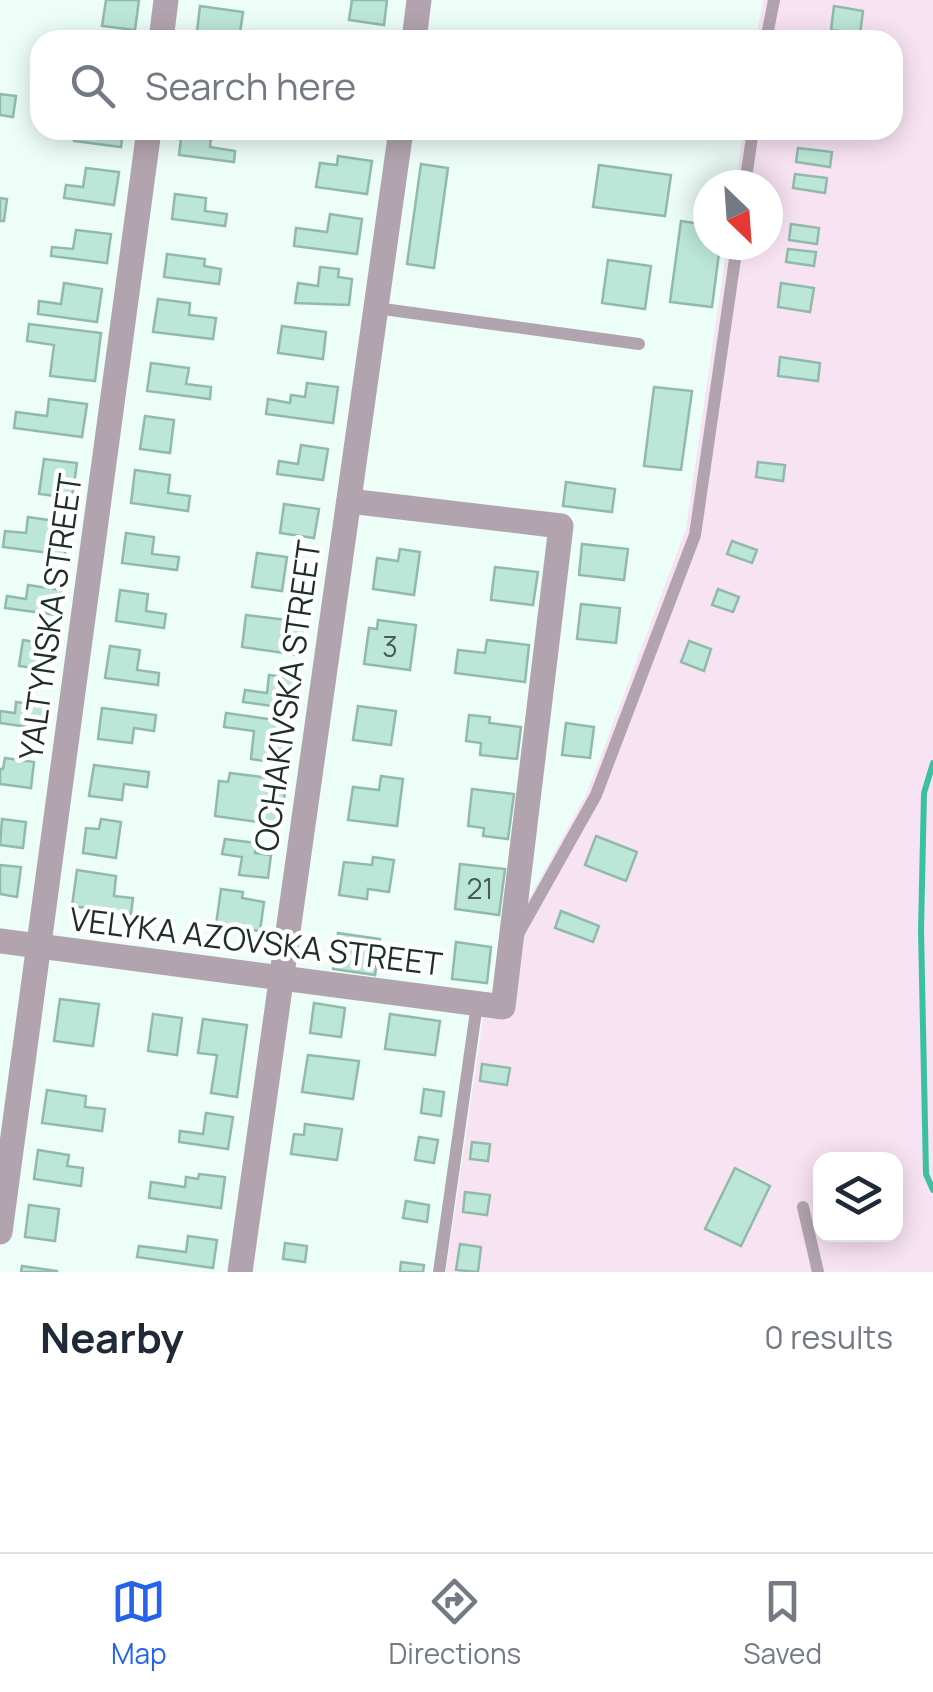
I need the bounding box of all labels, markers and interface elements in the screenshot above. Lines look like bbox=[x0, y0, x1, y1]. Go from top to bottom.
search box bbox=[30, 30, 903, 140]
icon: search bbox=[65, 58, 120, 113]
text: Search here bbox=[145, 59, 356, 111]
north arrow bbox=[693, 170, 783, 260]
street label: YALTYNSKA STREET bbox=[8, 471, 92, 763]
street label: OCHAKIVSKA STREET bbox=[243, 538, 331, 854]
house number: 3 bbox=[382, 627, 398, 665]
house number: 21 bbox=[467, 869, 493, 907]
street label: VELYKA AZOVSKA STREET bbox=[67, 896, 445, 986]
map controls bbox=[813, 1152, 903, 1242]
button: layers bbox=[813, 1152, 903, 1242]
text: Nearby bbox=[40, 1308, 184, 1366]
text: 0 results bbox=[764, 1315, 893, 1359]
tab: Map bbox=[111, 1574, 167, 1672]
tab: Directions bbox=[389, 1574, 521, 1672]
tab: Saved bbox=[743, 1574, 822, 1672]

